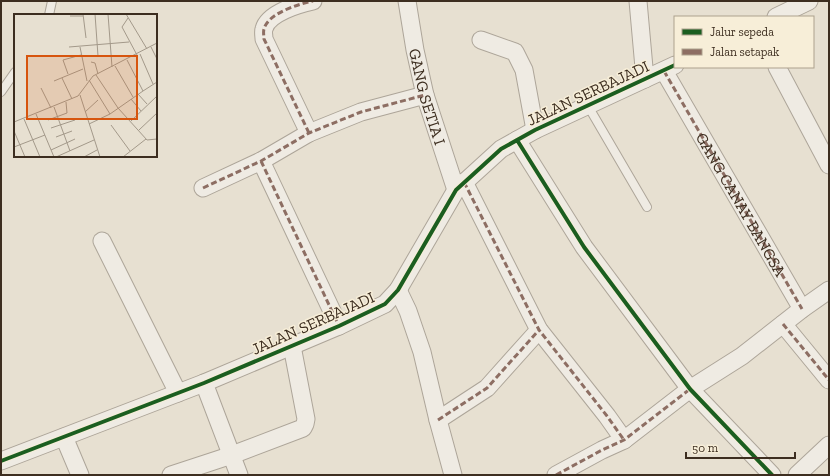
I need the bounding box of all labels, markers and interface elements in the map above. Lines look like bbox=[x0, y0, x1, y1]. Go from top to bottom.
inset map bbox=[14, 14, 157, 157]
legend bbox=[674, 16, 814, 68]
text: Jalur sepeda bbox=[710, 25, 774, 39]
text: Jalan setapak bbox=[710, 45, 780, 59]
street label: GANG SETIA I bbox=[405, 47, 450, 147]
street label: JALAN SERBAJADI bbox=[524, 56, 652, 130]
street label: GANG CANAY BANGSA bbox=[692, 129, 791, 280]
street label: JALAN SERBAJADI bbox=[249, 287, 377, 359]
scale bar bbox=[686, 434, 795, 460]
text: 50 m bbox=[692, 441, 719, 455]

